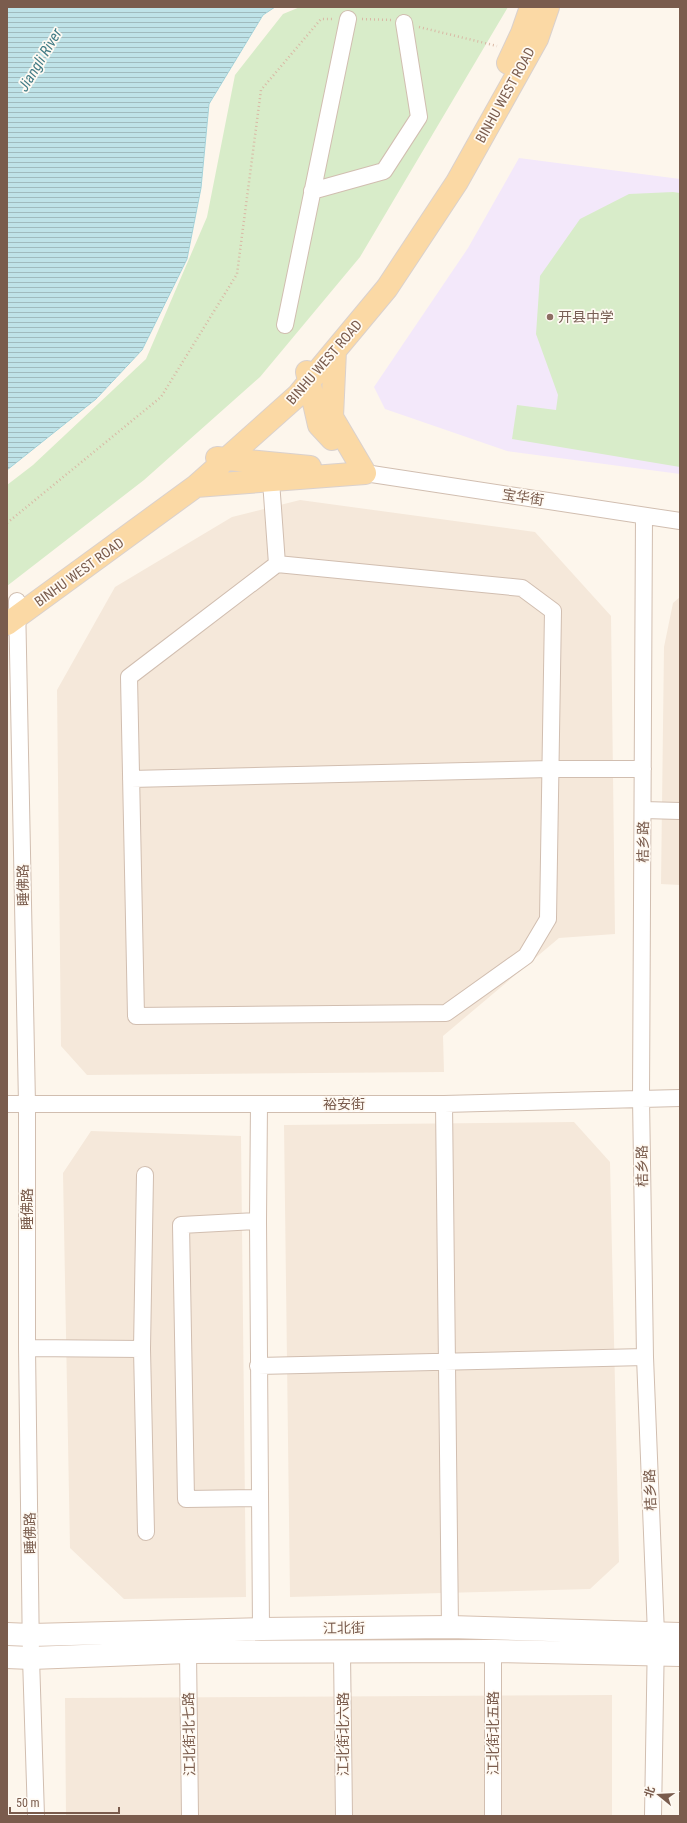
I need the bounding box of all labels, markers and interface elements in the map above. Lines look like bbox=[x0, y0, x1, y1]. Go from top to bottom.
water label: Jiangli River bbox=[14, 25, 66, 95]
street label: BINHU WEST ROAD bbox=[472, 45, 538, 145]
place label: 开县中学 bbox=[558, 309, 614, 325]
marker: 开县中学 bbox=[545, 312, 555, 322]
street label: BINHU WEST ROAD bbox=[283, 317, 365, 407]
street label: 宝华街 bbox=[501, 486, 545, 508]
street label: BINHU WEST ROAD bbox=[31, 534, 127, 610]
street label: 桔乡路 bbox=[635, 821, 651, 863]
street label: 睡佛路 bbox=[15, 864, 31, 906]
street label: 裕安街 bbox=[323, 1096, 365, 1112]
street label: 桔乡路 bbox=[634, 1145, 650, 1187]
street label: 睡佛路 bbox=[19, 1188, 35, 1230]
street label: 桔乡路 bbox=[641, 1469, 659, 1511]
street label: 睡佛路 bbox=[22, 1512, 38, 1554]
street label: 江北街 bbox=[323, 1620, 365, 1636]
street label: 江北街北五路 bbox=[485, 1691, 501, 1775]
street label: 江北街北七路 bbox=[180, 1692, 198, 1776]
street label: 江北街北六路 bbox=[335, 1692, 351, 1776]
north arrow bbox=[639, 1775, 679, 1815]
text: 北 bbox=[642, 1785, 658, 1799]
scale bar bbox=[10, 1789, 119, 1815]
text: 50 m bbox=[16, 1796, 40, 1810]

